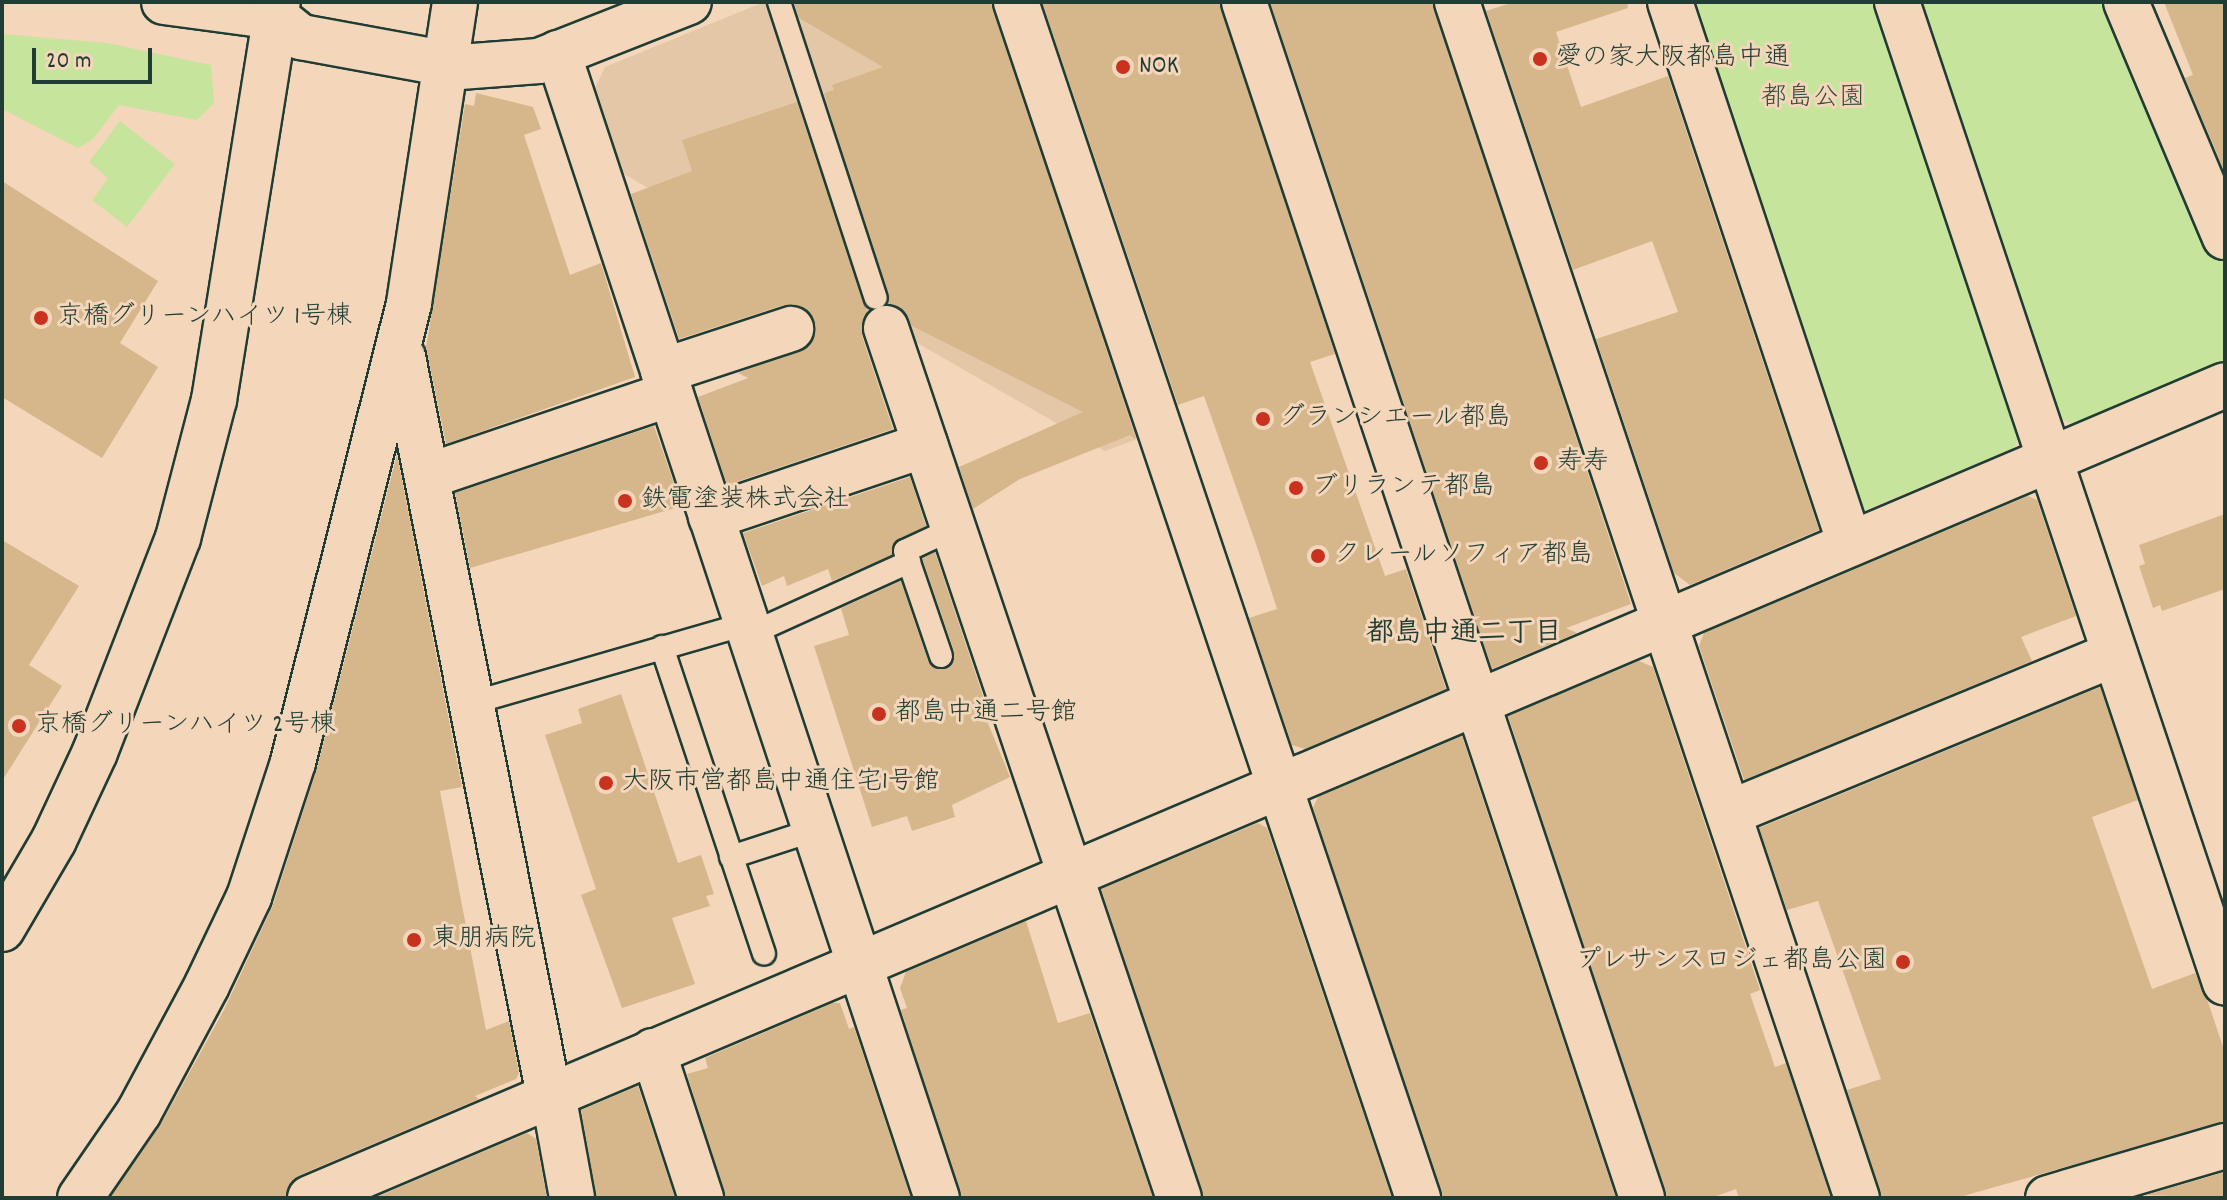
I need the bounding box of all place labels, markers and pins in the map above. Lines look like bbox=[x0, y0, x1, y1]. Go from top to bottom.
place label: 愛の家大阪都島中通 bbox=[1556, 43, 1790, 75]
marker: 愛の家大阪都島中通 bbox=[1531, 50, 1549, 68]
place label: NOK bbox=[1139, 51, 1179, 83]
marker: NOK bbox=[1114, 58, 1132, 76]
place label: 京橋グリーンハイツ 1号棟 bbox=[57, 302, 355, 334]
marker: 京橋グリーンハイツ 1号棟 bbox=[32, 309, 50, 327]
place label: グランシエール都島 bbox=[1279, 403, 1513, 435]
marker: グランシエール都島 bbox=[1254, 410, 1272, 428]
place label: 寿寿 bbox=[1557, 447, 1609, 479]
marker: 寿寿 bbox=[1532, 454, 1550, 472]
place label: ブリランテ都島 bbox=[1312, 472, 1494, 504]
marker: ブリランテ都島 bbox=[1287, 479, 1305, 497]
place label: 鉄電塗装株式会社 bbox=[641, 485, 849, 517]
marker: 鉄電塗装株式会社 bbox=[616, 492, 634, 510]
place label: クレールソフィア都島 bbox=[1334, 540, 1595, 572]
marker: クレールソフィア都島 bbox=[1309, 547, 1327, 565]
place label: 都島中通二号館 bbox=[895, 698, 1077, 730]
marker: 都島中通二号館 bbox=[870, 705, 888, 723]
place label: 京橋グリーンハイツ 2号棟 bbox=[35, 710, 338, 742]
marker: 京橋グリーンハイツ 2号棟 bbox=[10, 717, 28, 735]
place label: 大阪市営都島中通住宅1号館 bbox=[622, 767, 940, 799]
marker: 大阪市営都島中通住宅1号館 bbox=[597, 774, 615, 792]
place label: 東朋病院 bbox=[432, 924, 536, 956]
marker: 東朋病院 bbox=[403, 929, 425, 951]
place label: プレサンスロジェ都島公園 bbox=[1575, 946, 1887, 978]
marker: プレサンスロジェ都島公園 bbox=[1894, 953, 1912, 971]

